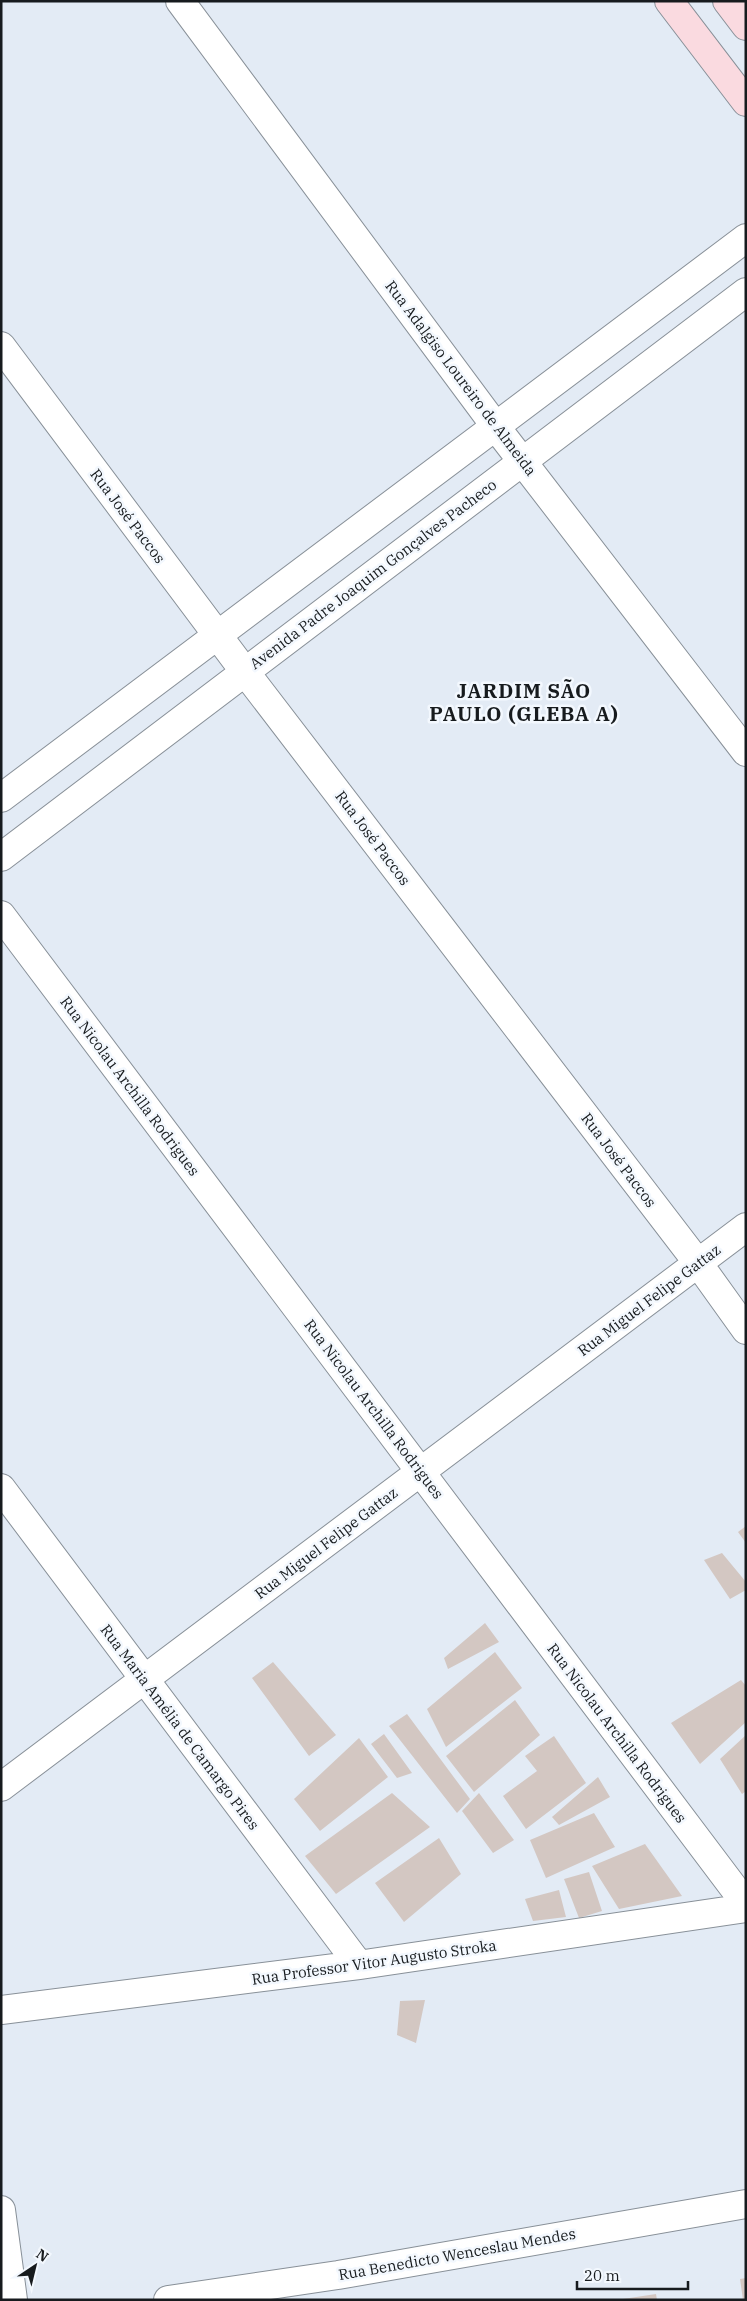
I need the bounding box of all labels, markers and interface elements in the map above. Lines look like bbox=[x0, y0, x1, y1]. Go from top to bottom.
street label: Rua Adalgiso Loureiro de Almeida bbox=[381, 277, 541, 479]
street label: Rua José Paccos bbox=[86, 465, 170, 567]
street label: Avenida Padre Joaquim Gonçalves Pacheco bbox=[246, 475, 500, 673]
district label: JARDIM SÃO PAULO (GLEBA A) bbox=[429, 677, 619, 727]
street label: Rua José Paccos bbox=[331, 787, 415, 889]
street label: Rua Nicolau Archilla Rodrigues bbox=[56, 992, 204, 1180]
street label: Rua José Paccos bbox=[577, 1109, 661, 1211]
street label: Rua Miguel Felipe Gattaz bbox=[574, 1240, 724, 1360]
street label: Rua Nicolau Archilla Rodrigues bbox=[300, 1315, 448, 1503]
street label: Rua Miguel Felipe Gattaz bbox=[251, 1483, 401, 1603]
street label: Rua Maria Amélia de Camargo Pires bbox=[96, 1620, 264, 1834]
street label: Rua Nicolau Archilla Rodrigues bbox=[543, 1639, 691, 1827]
street label: Rua Professor Vitor Augusto Stroka bbox=[250, 1935, 498, 1989]
street label: Rua Benedicto Wenceslau Mendes bbox=[337, 2224, 577, 2284]
north arrow bbox=[10, 2241, 60, 2291]
text: N bbox=[33, 2245, 52, 2266]
scale bar bbox=[577, 2258, 688, 2290]
text: 20 m bbox=[584, 2266, 620, 2285]

